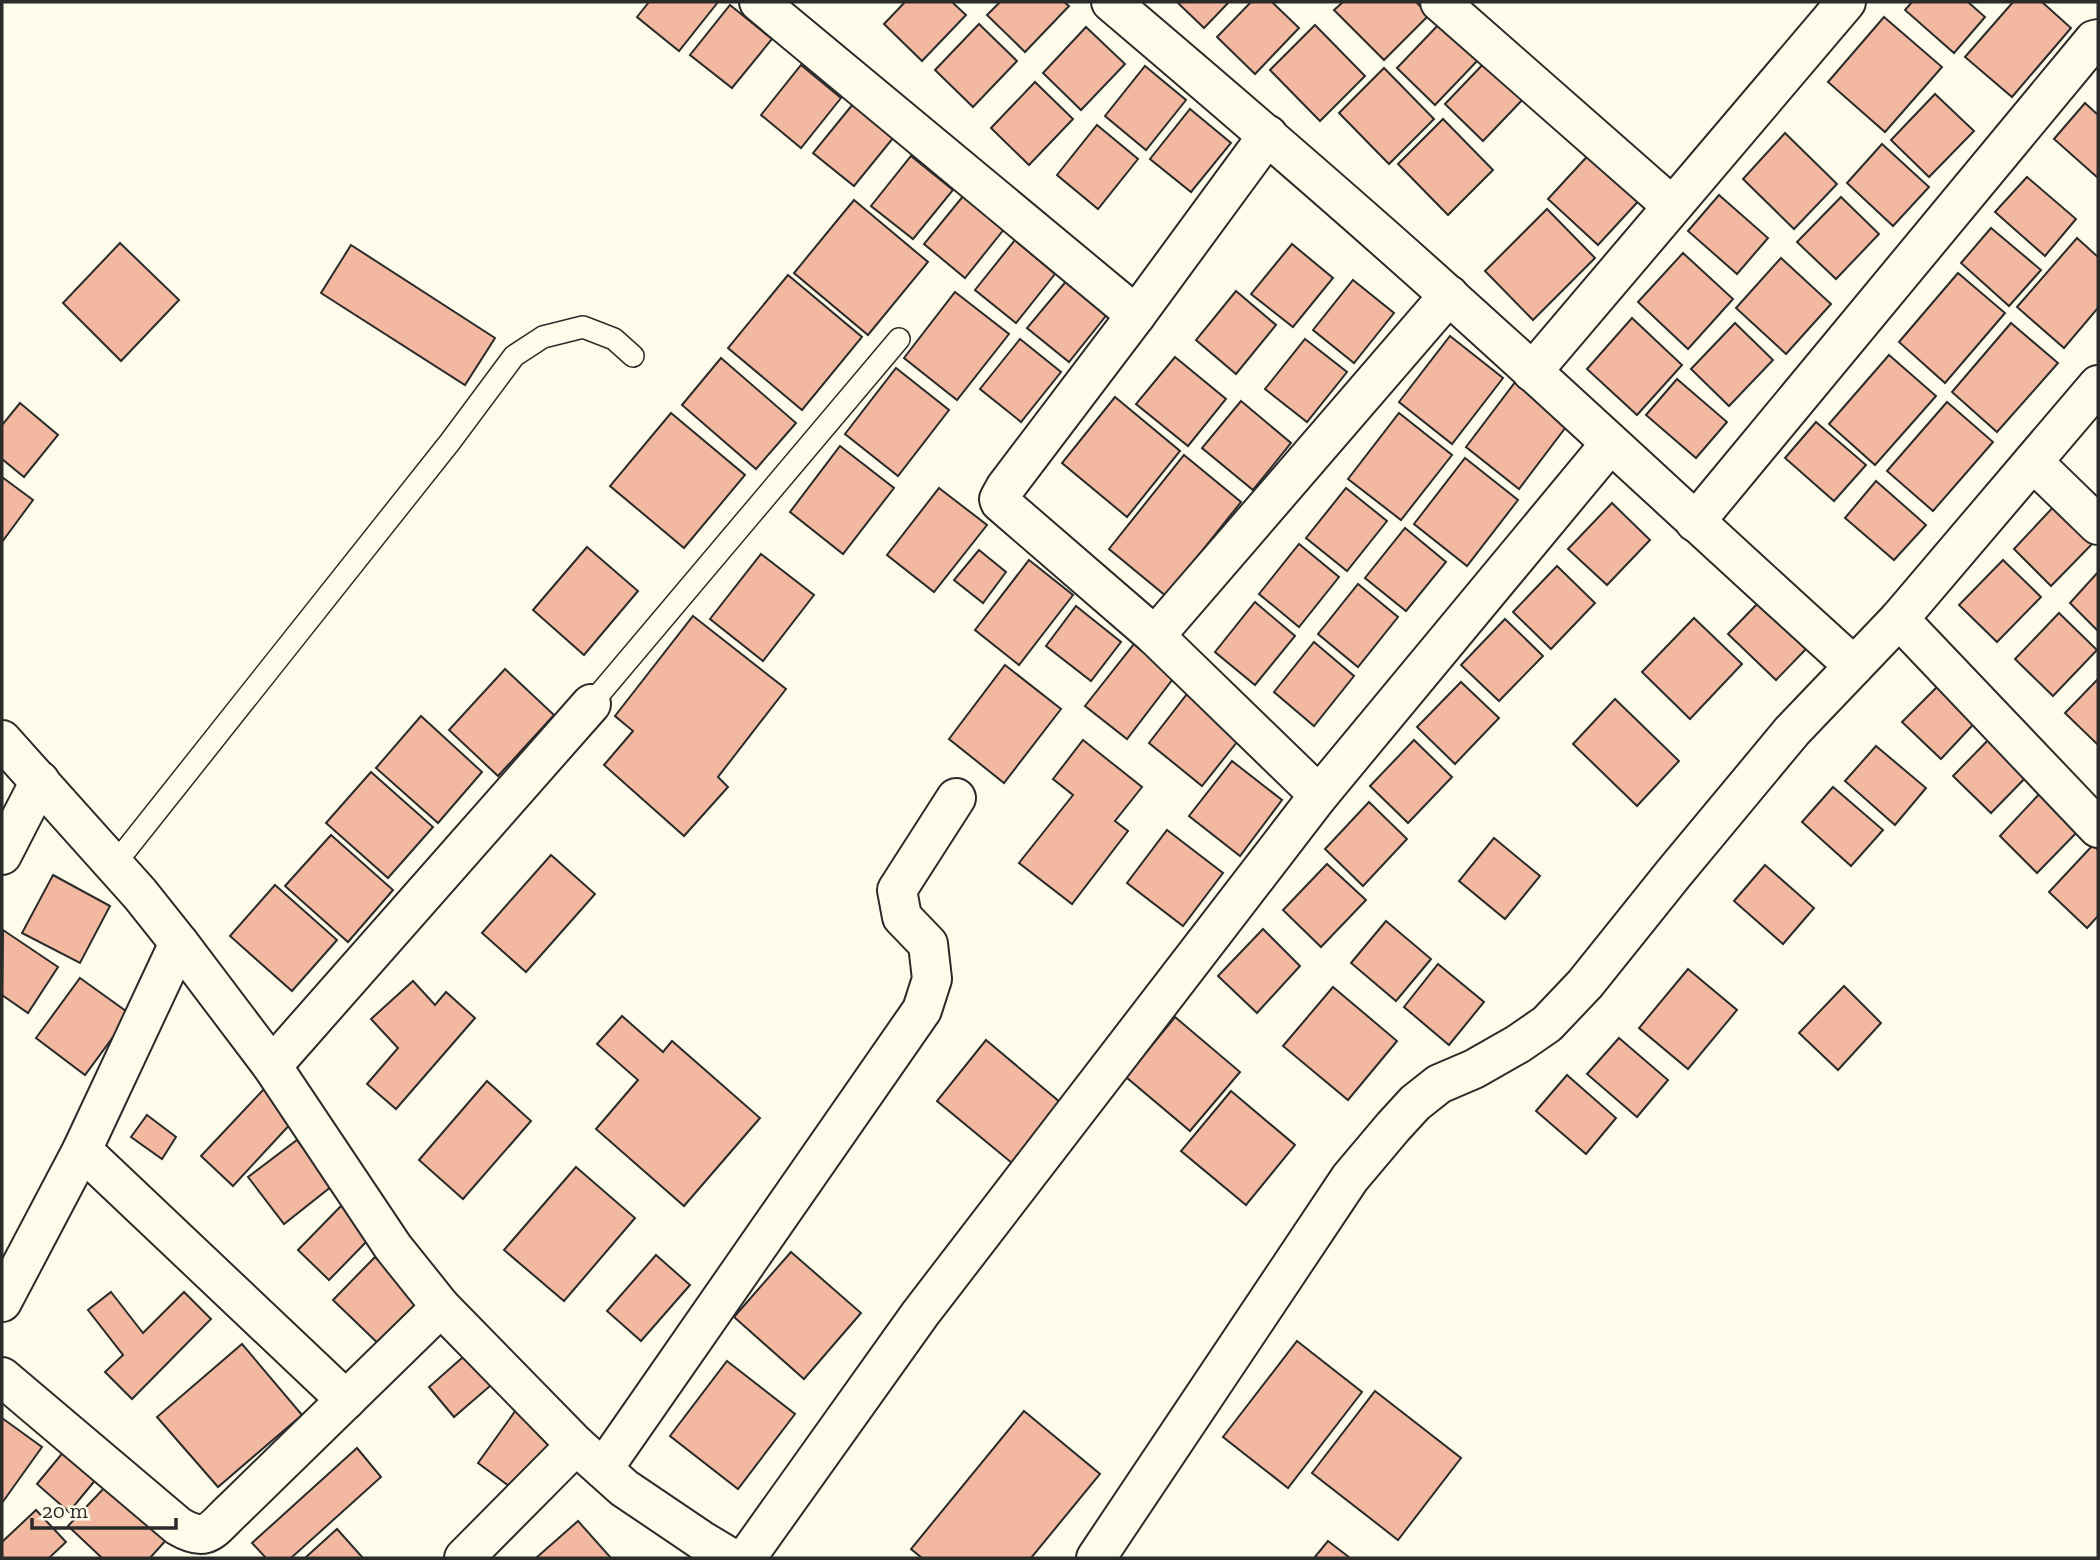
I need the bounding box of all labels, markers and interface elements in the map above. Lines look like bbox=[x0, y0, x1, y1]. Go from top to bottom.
scale bar bbox=[32, 1486, 175, 1530]
text: 20 m bbox=[42, 1498, 88, 1523]

